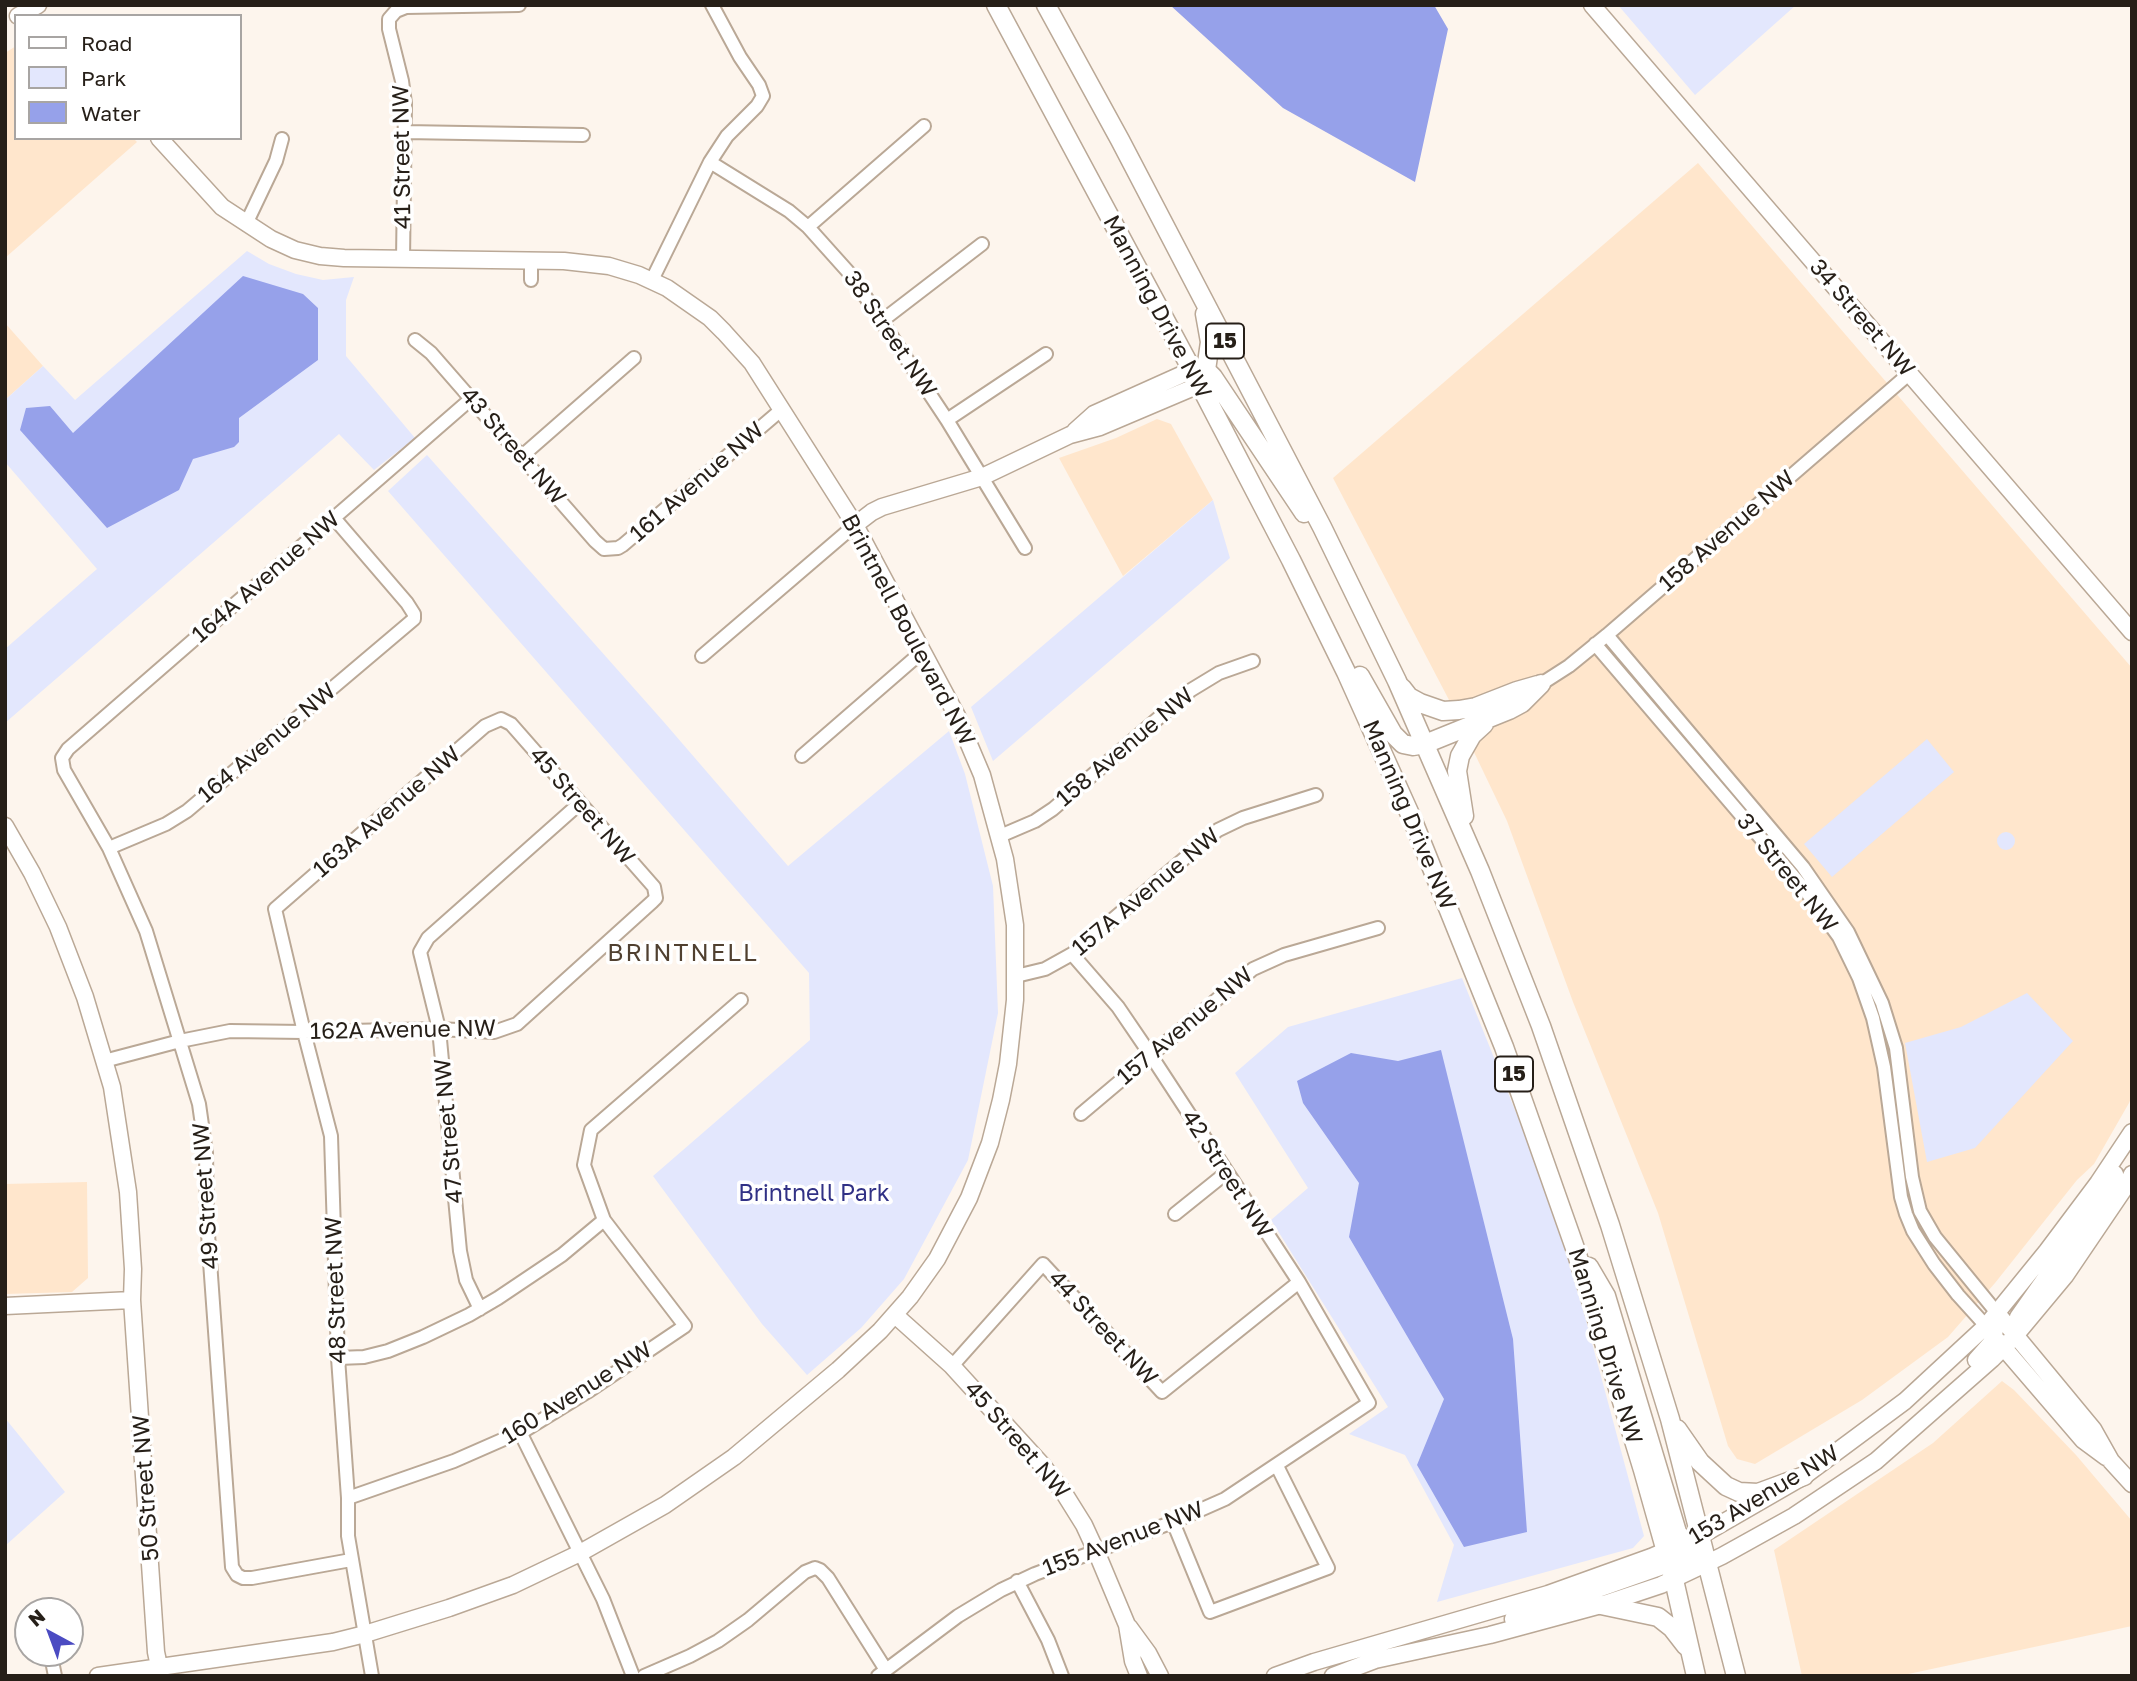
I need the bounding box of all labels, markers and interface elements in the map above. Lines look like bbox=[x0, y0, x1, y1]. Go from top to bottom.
legend bbox=[14, 14, 242, 140]
text: Road bbox=[81, 30, 132, 56]
text: Park bbox=[81, 65, 126, 91]
street label: 41 Street NW bbox=[387, 85, 417, 229]
text: Water bbox=[81, 100, 141, 126]
street label: Manning Drive NW bbox=[1097, 211, 1217, 403]
street label: 34 Street NW bbox=[1803, 254, 1921, 382]
street label: 38 Street NW bbox=[838, 266, 942, 402]
road number: 15 bbox=[1206, 324, 1244, 358]
street label: 43 Street NW bbox=[454, 382, 572, 510]
street label: 161 Avenue NW bbox=[624, 416, 770, 548]
street label: 158 Avenue NW bbox=[1654, 465, 1800, 597]
street label: 164A Avenue NW bbox=[186, 505, 346, 649]
street label: Brintnell Boulevard NW bbox=[835, 510, 981, 750]
street label: 164 Avenue NW bbox=[192, 677, 342, 809]
street label: 158 Avenue NW bbox=[1051, 682, 1199, 812]
street label: Manning Drive NW bbox=[1357, 716, 1461, 914]
street label: 163A Avenue NW bbox=[308, 741, 466, 883]
street label: 45 Street NW bbox=[524, 742, 640, 870]
street label: 37 Street NW bbox=[1731, 808, 1843, 938]
street label: 157A Avenue NW bbox=[1067, 822, 1225, 962]
district label: BRINTNELL bbox=[608, 939, 758, 967]
street label: 157 Avenue NW bbox=[1111, 961, 1259, 1091]
street label: 162A Avenue NW bbox=[310, 1015, 496, 1045]
road number: 15 bbox=[1495, 1056, 1533, 1092]
street label: 47 Street NW bbox=[429, 1057, 469, 1205]
street label: 42 Street NW bbox=[1176, 1105, 1278, 1243]
street label: 49 Street NW bbox=[187, 1122, 225, 1270]
park label: Brintnell Park bbox=[738, 1180, 890, 1208]
street label: 48 Street NW bbox=[320, 1216, 352, 1364]
street label: Manning Drive NW bbox=[1562, 1245, 1648, 1447]
street label: 44 Street NW bbox=[1043, 1265, 1163, 1391]
street label: 160 Avenue NW bbox=[497, 1336, 657, 1450]
street label: 45 Street NW bbox=[959, 1376, 1075, 1504]
street label: 50 Street NW bbox=[127, 1414, 165, 1562]
street label: 153 Avenue NW bbox=[1684, 1439, 1844, 1551]
street label: 155 Avenue NW bbox=[1039, 1496, 1207, 1582]
north arrow bbox=[14, 1597, 84, 1667]
text: N bbox=[23, 1604, 49, 1631]

